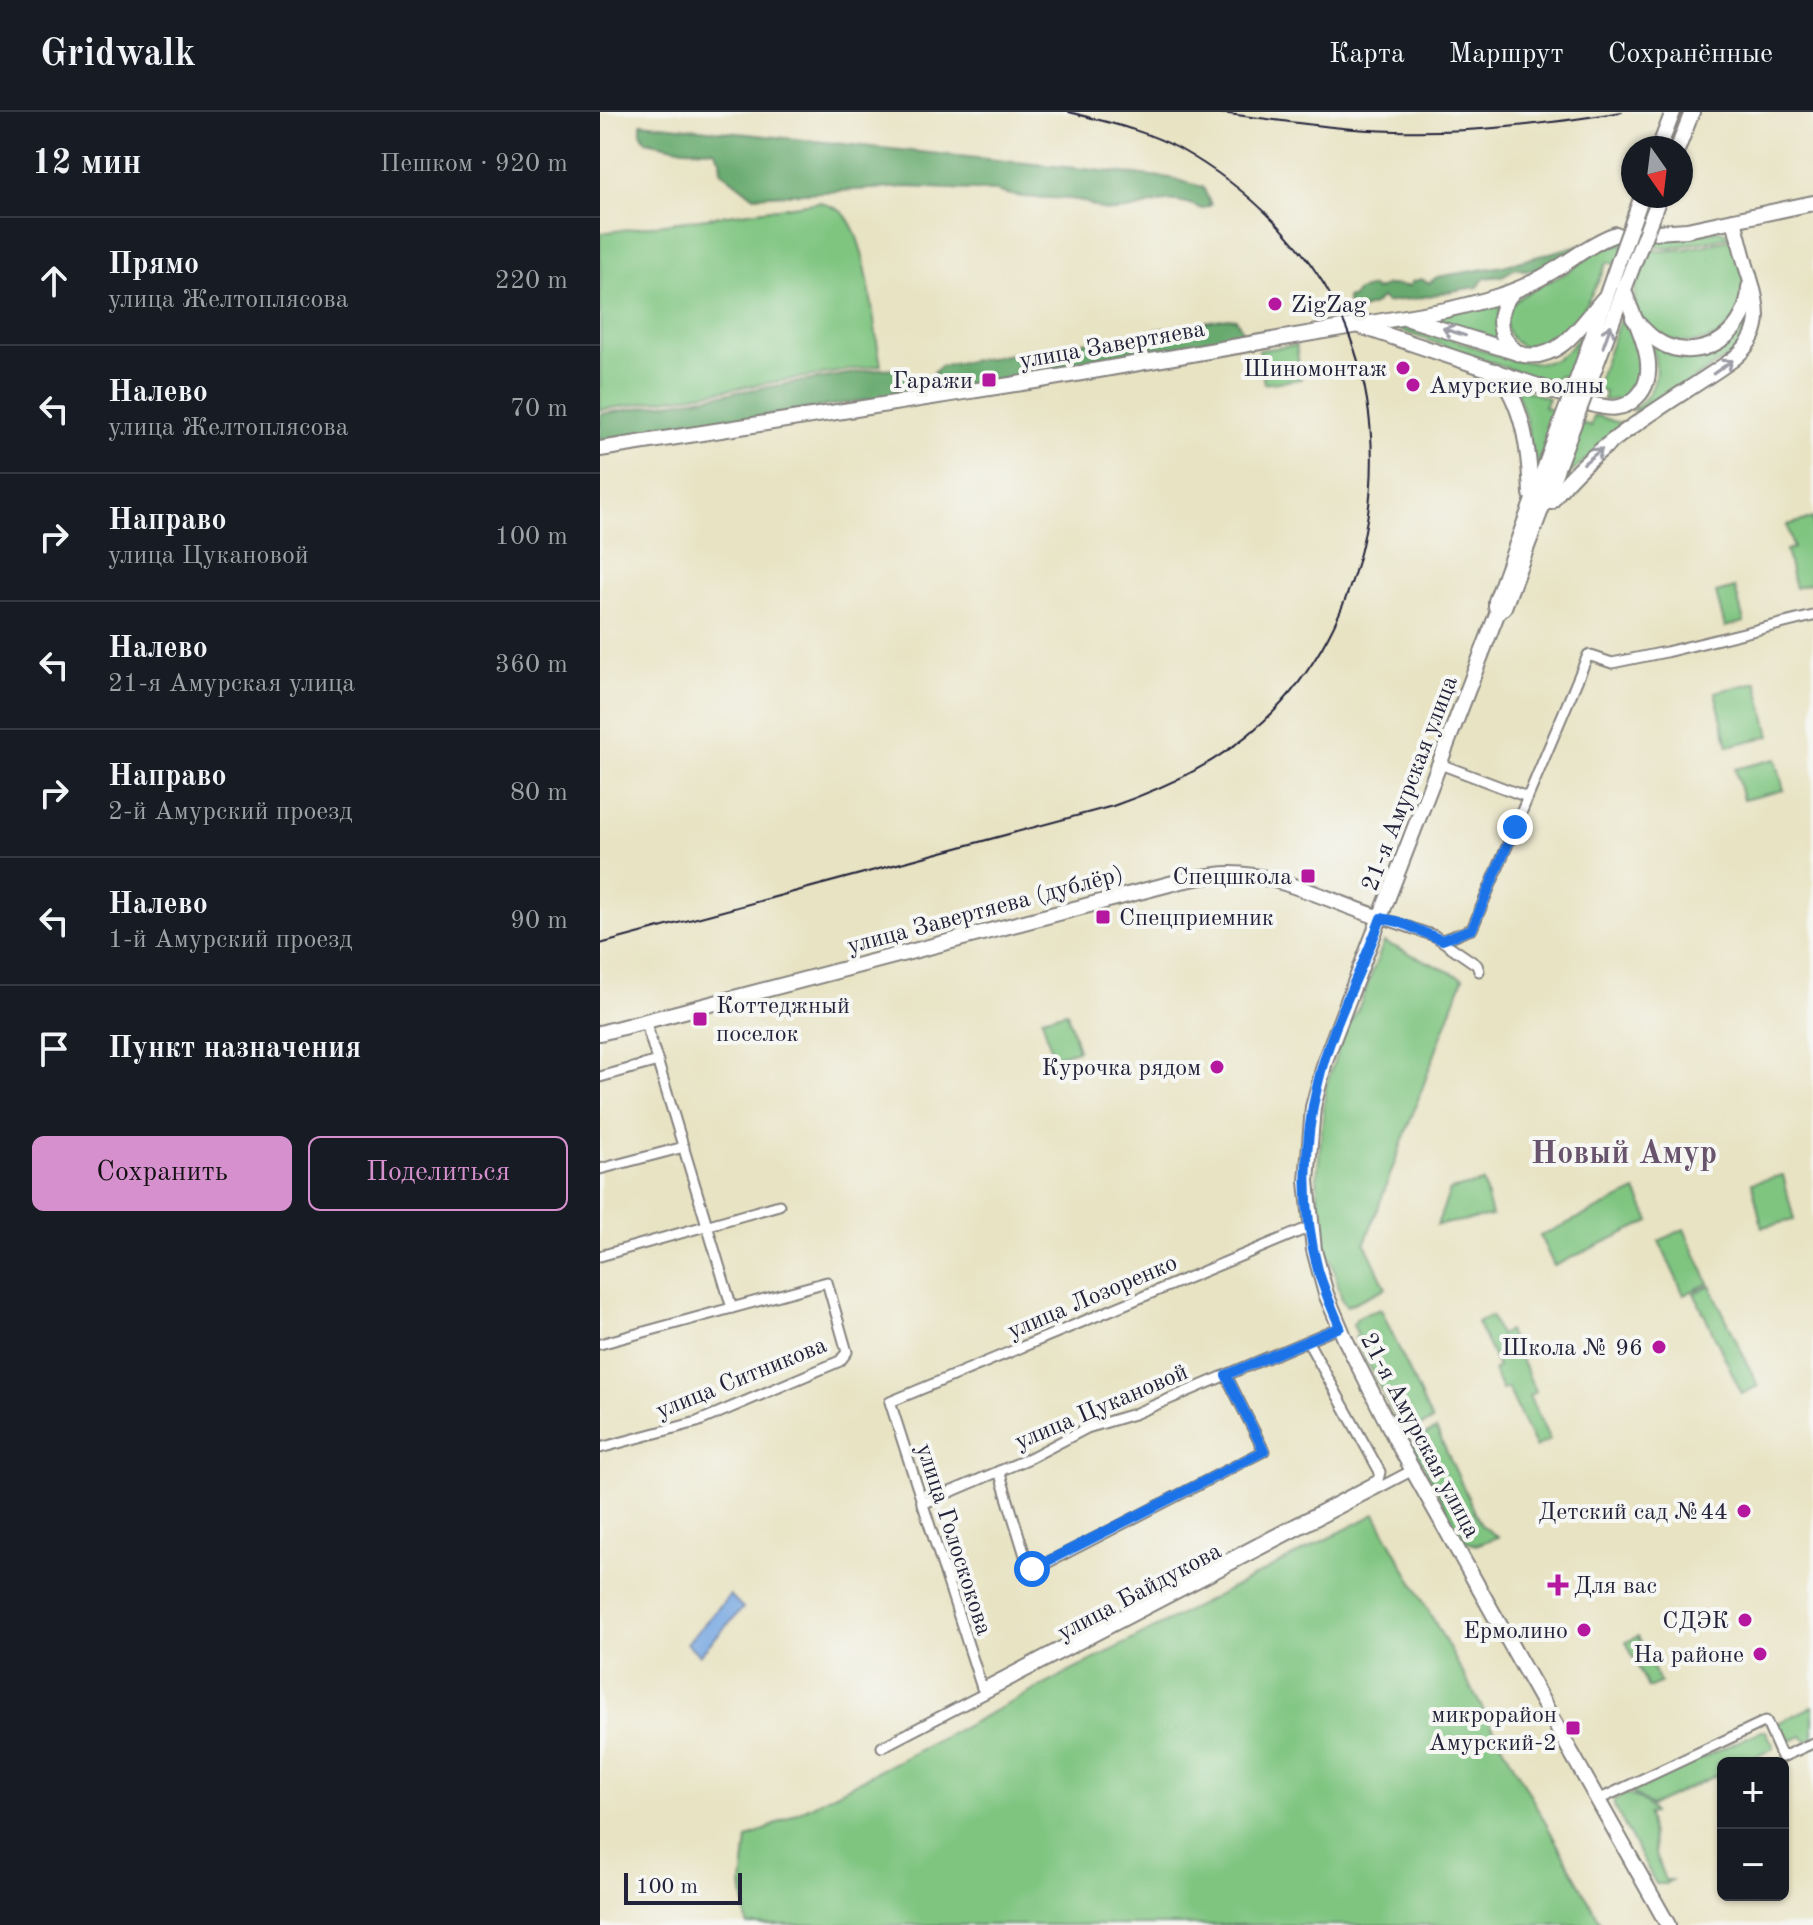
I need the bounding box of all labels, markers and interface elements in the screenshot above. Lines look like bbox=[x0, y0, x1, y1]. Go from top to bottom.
text: Gridwalk bbox=[40, 36, 196, 74]
text: Карта bbox=[1329, 41, 1405, 69]
text: Маршрут bbox=[1449, 41, 1564, 69]
text: Сохранённые bbox=[1608, 41, 1773, 69]
north arrow bbox=[1621, 136, 1693, 208]
text: 12 мин bbox=[32, 147, 141, 181]
text: Пешком · 920 m bbox=[380, 151, 568, 177]
text: Прямо bbox=[108, 250, 199, 280]
icon: ahead bbox=[32, 259, 76, 303]
text: 220 m bbox=[495, 268, 568, 294]
text: улица Желтоплясова bbox=[108, 287, 349, 313]
place label: ZigZag bbox=[1291, 294, 1367, 318]
marker: ZigZag bbox=[1266, 295, 1284, 313]
street label: улица Завертяева bbox=[1018, 318, 1207, 374]
one-way arrow bbox=[1442, 324, 1467, 339]
one-way arrow bbox=[1601, 324, 1615, 348]
place label: Шиномонтаж bbox=[1243, 358, 1387, 382]
marker: Шиномонтаж bbox=[1394, 359, 1412, 377]
one-way arrow bbox=[1711, 359, 1733, 375]
place label: Гаражи bbox=[892, 370, 973, 394]
marker: Гаражи bbox=[980, 371, 998, 389]
place label: Амурские волны bbox=[1429, 375, 1604, 399]
marker: Амурские волны bbox=[1404, 376, 1422, 394]
text: Налево bbox=[108, 378, 208, 408]
icon: left bbox=[32, 387, 76, 431]
text: 70 m bbox=[510, 396, 568, 422]
text: улица Желтоплясова bbox=[108, 415, 349, 441]
one-way arrow bbox=[1583, 447, 1603, 465]
text: Направо bbox=[108, 506, 227, 536]
icon: right bbox=[32, 515, 76, 559]
text: 100 m bbox=[495, 524, 568, 550]
text: улица Цукановой bbox=[108, 543, 309, 569]
text: Налево bbox=[108, 634, 208, 664]
icon: left bbox=[32, 643, 76, 687]
text: 360 m bbox=[495, 652, 568, 678]
text: 21-я Амурская улица bbox=[108, 671, 355, 697]
street label: 21-я Амурская улица bbox=[1359, 673, 1463, 895]
text: Направо bbox=[108, 762, 227, 792]
icon: right bbox=[32, 771, 76, 815]
text: 80 m bbox=[510, 780, 568, 806]
text: 2-й Амурский проезд bbox=[108, 799, 352, 825]
route end bbox=[1497, 809, 1533, 845]
street label: улица Завертяева (дублёр) bbox=[845, 863, 1126, 959]
place label: Спецшкола bbox=[1172, 866, 1292, 890]
marker: Спецшкола bbox=[1299, 867, 1317, 885]
text: Налево bbox=[108, 890, 208, 920]
icon: left bbox=[32, 899, 76, 943]
place label: Спецприемник bbox=[1119, 907, 1274, 931]
text: 90 m bbox=[510, 908, 568, 934]
marker: Спецприемник bbox=[1094, 908, 1112, 926]
text: 1-й Амурский проезд bbox=[108, 927, 352, 953]
place label: Коттеджный поселок bbox=[716, 995, 850, 1047]
marker: Коттеджный поселок bbox=[691, 1010, 709, 1028]
icon: arrive bbox=[32, 1027, 76, 1071]
text: Пункт назначения bbox=[108, 1034, 361, 1064]
place label: Курочка рядом bbox=[1041, 1057, 1201, 1081]
marker: Курочка рядом bbox=[1208, 1058, 1226, 1076]
button: Сохранить bbox=[32, 1136, 292, 1211]
button: Поделиться bbox=[308, 1136, 568, 1211]
district label: Новый Амур bbox=[1531, 1139, 1717, 1171]
street label: улица Лозоренко bbox=[1005, 1251, 1181, 1344]
street label: 21-я Амурская улица bbox=[1355, 1330, 1483, 1542]
street label: улица Ситникова bbox=[653, 1334, 831, 1424]
place label: Школа № 96 bbox=[1502, 1337, 1643, 1361]
marker: Школа № 96 bbox=[1650, 1338, 1668, 1356]
street label: улица Цукановой bbox=[1012, 1361, 1192, 1455]
street label: улица Голоскокова bbox=[911, 1441, 995, 1638]
place label: Детский сад №44 bbox=[1539, 1501, 1728, 1525]
marker: Детский сад №44 bbox=[1735, 1502, 1753, 1520]
street label: улица Байдукова bbox=[1054, 1539, 1226, 1646]
route start bbox=[1014, 1551, 1050, 1587]
place label: Для вас bbox=[1574, 1575, 1657, 1599]
marker: Для вас bbox=[1549, 1576, 1567, 1594]
place label: СДЭК bbox=[1662, 1610, 1729, 1634]
marker: СДЭК bbox=[1736, 1611, 1754, 1629]
place label: Ермолино bbox=[1463, 1620, 1568, 1644]
marker: Ермолино bbox=[1575, 1621, 1593, 1639]
place label: На районе bbox=[1633, 1644, 1744, 1668]
marker: На районе bbox=[1751, 1645, 1769, 1663]
place label: микрорайон Амурский-2 bbox=[1429, 1704, 1557, 1756]
marker: микрорайон Амурский-2 bbox=[1564, 1719, 1582, 1737]
map controls bbox=[1717, 1757, 1789, 1901]
button: + bbox=[1717, 1757, 1789, 1829]
button: − bbox=[1717, 1829, 1789, 1901]
scale bar bbox=[624, 1869, 742, 1905]
text: 100 m bbox=[636, 1876, 698, 1898]

